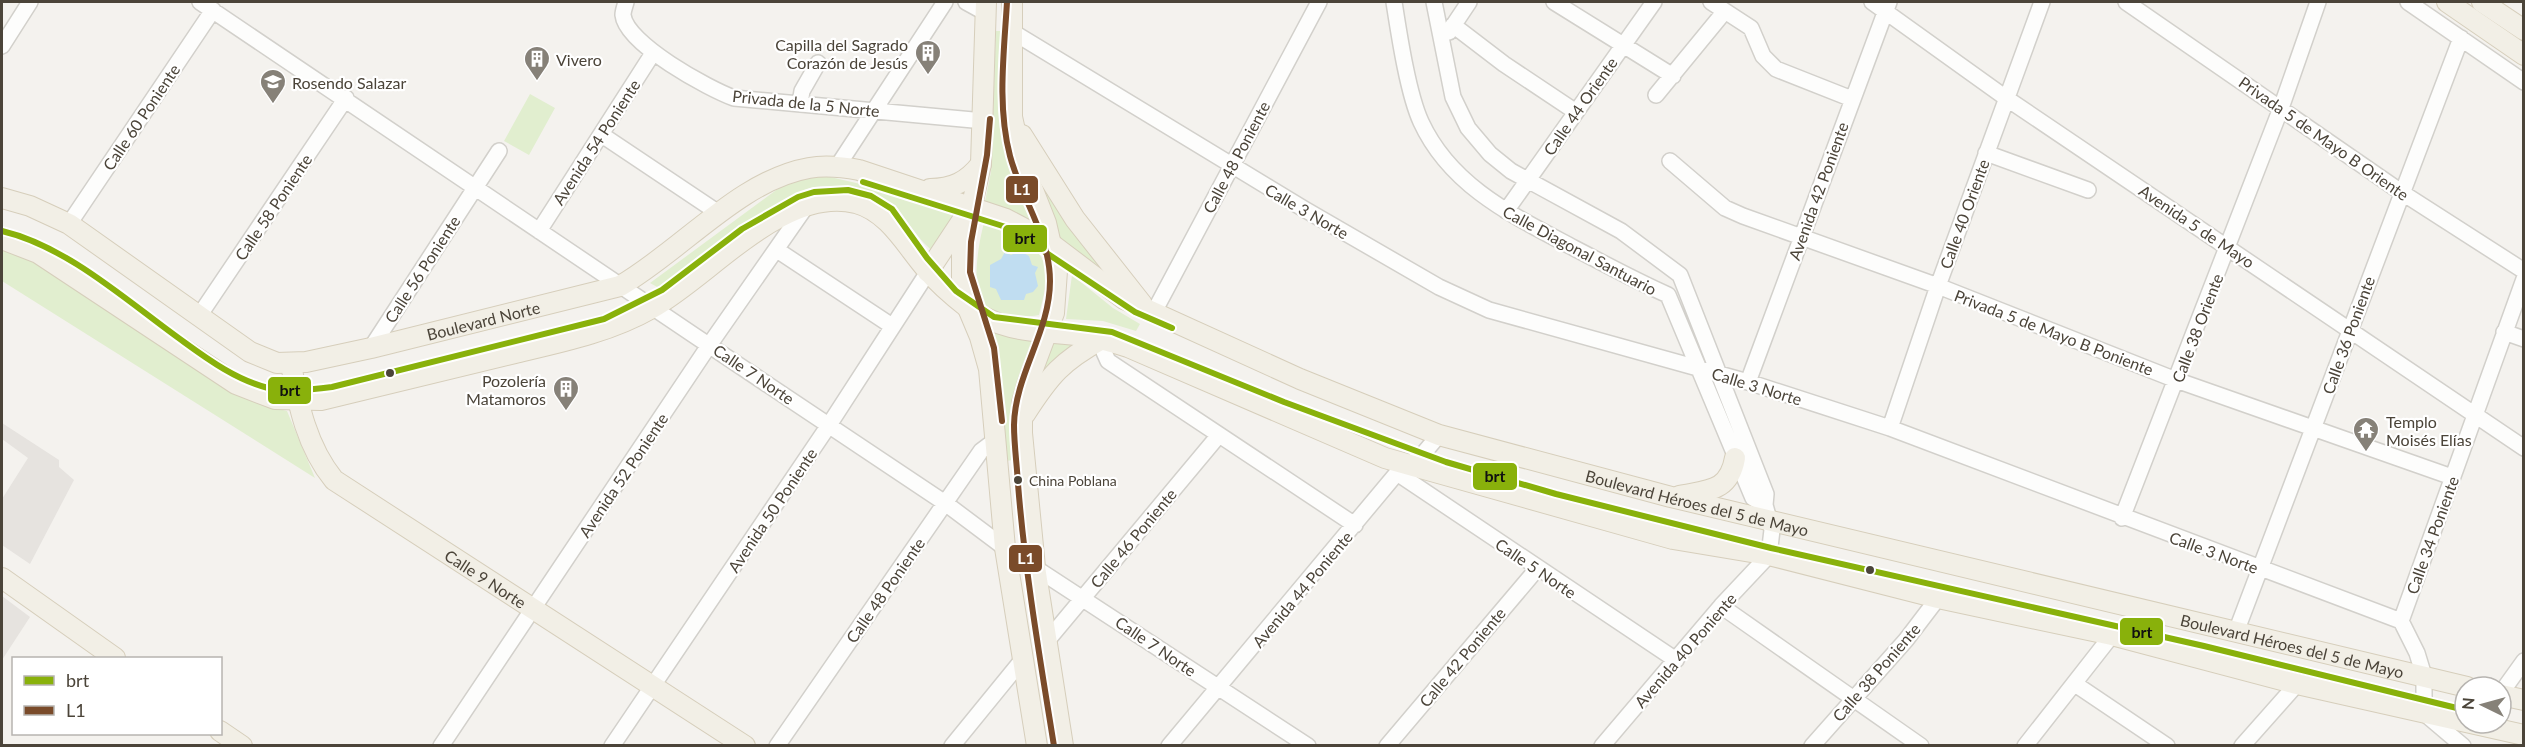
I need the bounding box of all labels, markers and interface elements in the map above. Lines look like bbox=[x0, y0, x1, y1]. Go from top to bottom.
place label: Capilla del Sagrado Corazón de Jesús bbox=[775, 35, 908, 72]
building icon: Capilla del Sagrado Corazón de Jesús bbox=[913, 38, 943, 76]
building icon: Vivero bbox=[522, 44, 552, 82]
place label: Vivero bbox=[556, 50, 602, 69]
street label: Calle 44 Oriente bbox=[1539, 53, 1621, 159]
street label: Calle 60 Poniente bbox=[99, 60, 183, 174]
school or university icon: Rosendo Salazar bbox=[258, 67, 288, 105]
street label: Privada 5 de Mayo B Oriente bbox=[2236, 72, 2412, 204]
place label: Rosendo Salazar bbox=[292, 73, 406, 92]
street label: Avenida 54 Poniente bbox=[548, 76, 644, 208]
street label: Privada de la 5 Norte bbox=[731, 86, 881, 120]
street label: Calle 48 Poniente bbox=[1199, 98, 1273, 216]
street label: Avenida 42 Poniente bbox=[1784, 119, 1852, 263]
street label: Calle 58 Poniente bbox=[231, 150, 315, 264]
street label: Calle 40 Oriente bbox=[1935, 157, 1993, 271]
line badge: L1 bbox=[1005, 175, 1039, 204]
text: L1 bbox=[1013, 179, 1031, 198]
street label: Calle 3 Norte bbox=[1262, 179, 1352, 243]
street label: Avenida 5 de Mayo bbox=[2136, 180, 2258, 272]
street label: Calle Diagonal Santuario bbox=[1500, 201, 1660, 299]
street label: Calle 56 Poniente bbox=[380, 212, 464, 326]
line badge: brt bbox=[1002, 224, 1048, 253]
text: brt bbox=[1015, 228, 1036, 247]
street label: Calle 38 Oriente bbox=[2168, 271, 2226, 385]
street label: Calle 36 Poniente bbox=[2318, 274, 2378, 396]
street label: Privada 5 de Mayo B Poniente bbox=[1952, 285, 2156, 379]
street label: Boulevard Norte bbox=[425, 297, 542, 343]
street label: Calle 7 Norte bbox=[710, 340, 798, 408]
street label: Calle 3 Norte bbox=[1710, 363, 1804, 409]
unlabelled marker bbox=[384, 367, 396, 379]
place label: Pozolería Matamoros bbox=[466, 371, 546, 408]
building icon: Pozolería Matamoros bbox=[551, 374, 581, 412]
line badge: brt bbox=[267, 376, 312, 405]
text: brt bbox=[280, 380, 301, 399]
street label: Avenida 52 Poniente bbox=[574, 409, 672, 541]
place label: Templo Moisés Elías bbox=[2386, 412, 2472, 449]
temple icon: Templo Moisés Elías bbox=[2351, 415, 2381, 453]
street label: Avenida 50 Poniente bbox=[723, 444, 821, 576]
line badge: brt bbox=[1472, 462, 1518, 491]
street label: Boulevard Héroes del 5 de Mayo bbox=[1584, 465, 1811, 539]
text: brt bbox=[1485, 466, 1506, 485]
place label: China Poblana bbox=[1029, 472, 1117, 489]
marker: China Poblana bbox=[1012, 474, 1024, 486]
street label: Calle 34 Poniente bbox=[2402, 474, 2462, 596]
street label: Calle 46 Poniente bbox=[1086, 484, 1180, 592]
street label: Avenida 44 Poniente bbox=[1248, 527, 1356, 651]
street label: Calle 3 Norte bbox=[2167, 527, 2261, 577]
street label: Calle 48 Poniente bbox=[842, 534, 928, 646]
street label: Calle 5 Norte bbox=[1492, 534, 1580, 602]
line badge: L1 bbox=[1008, 544, 1043, 573]
street label: Calle 9 Norte bbox=[442, 545, 530, 612]
text: L1 bbox=[1017, 548, 1035, 567]
unlabelled marker bbox=[1864, 564, 1876, 576]
street label: Avenida 40 Poniente bbox=[1630, 589, 1740, 711]
street label: Calle 42 Poniente bbox=[1415, 603, 1509, 711]
street label: Boulevard Héroes del 5 de Mayo bbox=[2179, 609, 2406, 681]
street label: Calle 7 Norte bbox=[1112, 612, 1200, 680]
line badge: brt bbox=[2119, 617, 2164, 646]
street label: Calle 38 Poniente bbox=[1828, 619, 1924, 725]
text: brt bbox=[2132, 622, 2153, 641]
legend bbox=[12, 657, 222, 735]
text: brt bbox=[66, 669, 90, 691]
north arrow bbox=[2453, 675, 2513, 735]
text: N bbox=[2458, 697, 2478, 711]
text: L1 bbox=[66, 699, 86, 721]

